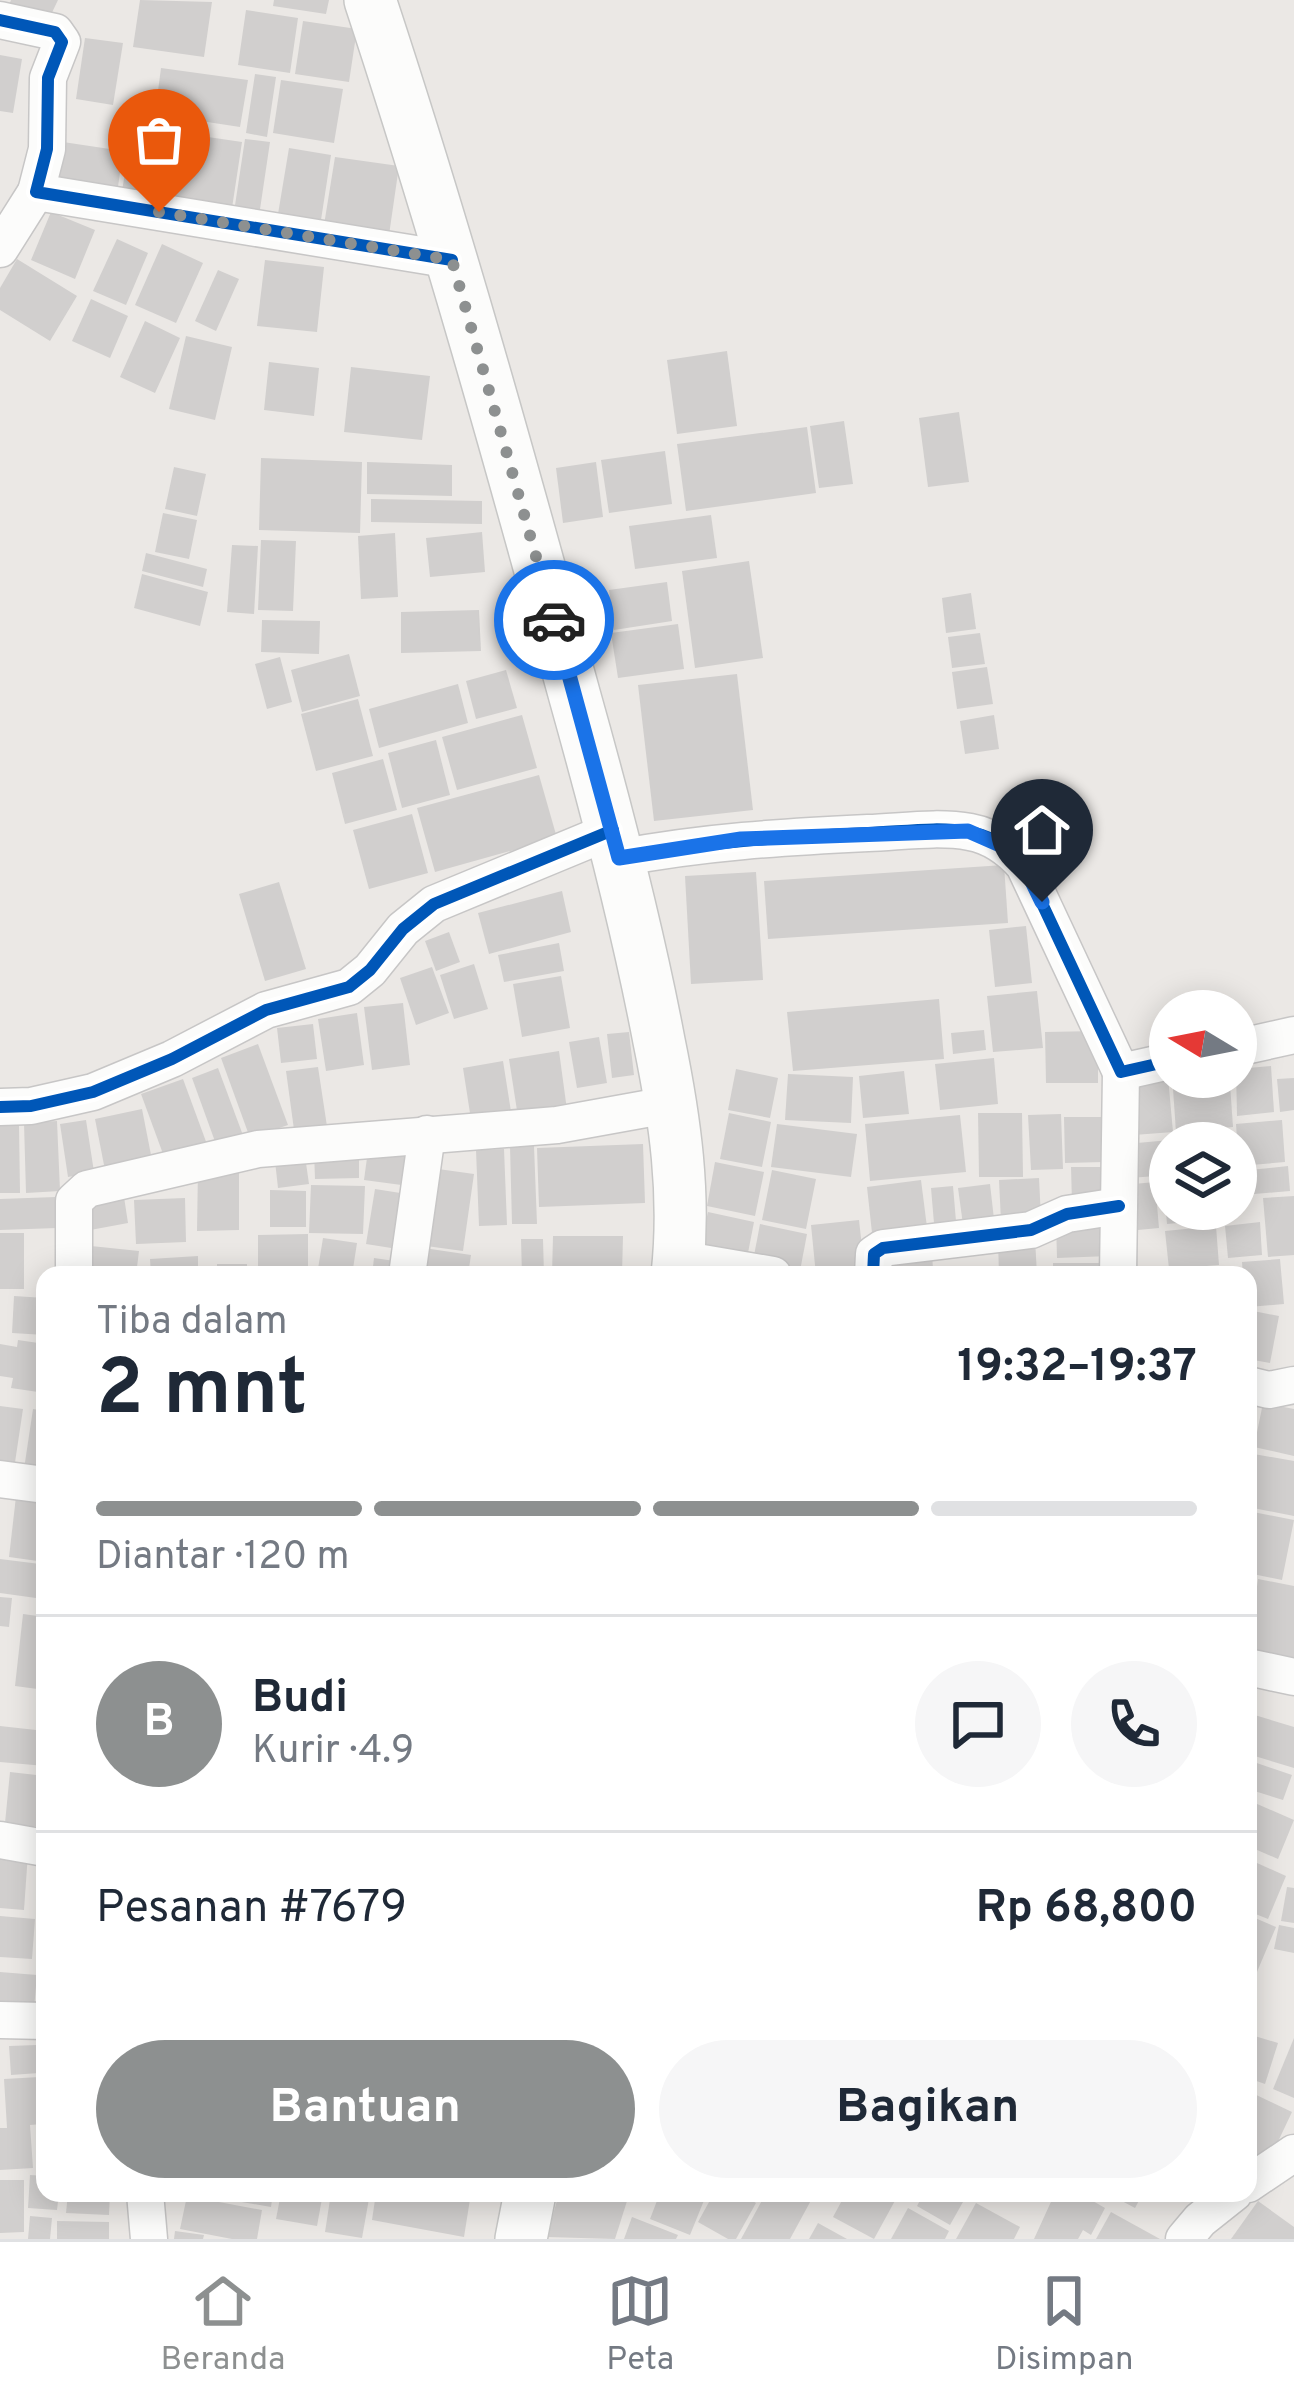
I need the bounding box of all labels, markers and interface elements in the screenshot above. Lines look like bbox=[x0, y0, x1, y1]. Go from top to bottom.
pin bbox=[108, 89, 210, 212]
icon: bag bbox=[126, 107, 192, 173]
courier bbox=[494, 560, 614, 680]
icon: car bbox=[521, 587, 587, 653]
pin bbox=[991, 779, 1093, 902]
icon: home bbox=[1009, 797, 1075, 863]
north arrow bbox=[1149, 990, 1257, 1098]
map controls bbox=[1149, 990, 1257, 1230]
button: layers bbox=[1149, 1122, 1257, 1230]
text: Tiba dalam bbox=[96, 1299, 288, 1348]
text: 19:32–19:37 bbox=[957, 1340, 1197, 1397]
text: 2 mnt bbox=[96, 1343, 308, 1442]
text: Diantar · 120 m bbox=[96, 1534, 349, 1583]
button: chat bbox=[915, 1661, 1041, 1787]
button: phone bbox=[1071, 1661, 1197, 1787]
text: Budi bbox=[252, 1671, 348, 1728]
text: B bbox=[143, 1695, 175, 1752]
text: Kurir · 4.9 bbox=[252, 1728, 414, 1777]
text: Pesanan #7679 bbox=[96, 1881, 407, 1938]
text: Rp 68,800 bbox=[976, 1881, 1197, 1938]
button: Bantuan bbox=[96, 2040, 635, 2178]
button: Bagikan bbox=[659, 2040, 1197, 2178]
tab: Beranda bbox=[160, 2268, 285, 2382]
tab: Peta bbox=[606, 2268, 674, 2382]
tab: Disimpan bbox=[995, 2268, 1134, 2382]

